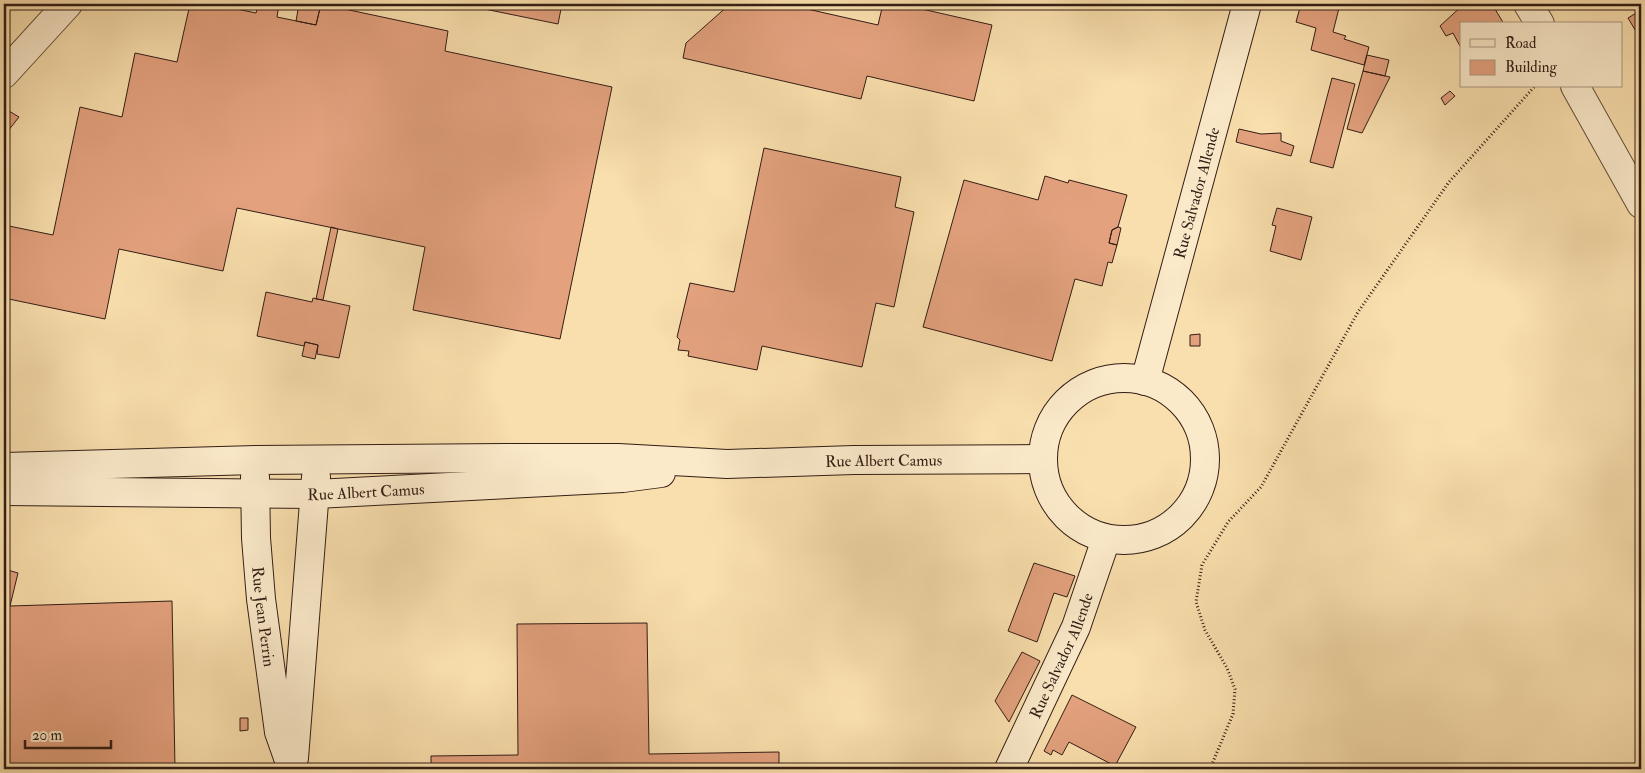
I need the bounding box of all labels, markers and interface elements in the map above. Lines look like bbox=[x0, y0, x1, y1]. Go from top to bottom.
legend bbox=[1460, 22, 1622, 88]
text: Road bbox=[1505, 34, 1537, 53]
text: Building bbox=[1505, 58, 1557, 77]
street label: Rue Salvador Allende bbox=[1170, 125, 1224, 261]
street label: Rue Albert Camus bbox=[825, 451, 942, 472]
street label: Rue Albert Camus bbox=[307, 479, 425, 505]
street label: Rue Jean Perrin bbox=[247, 566, 279, 668]
street label: Rue Salvador Allende bbox=[1025, 590, 1098, 722]
scale bar bbox=[25, 718, 111, 750]
text: 20 m bbox=[32, 726, 62, 745]

